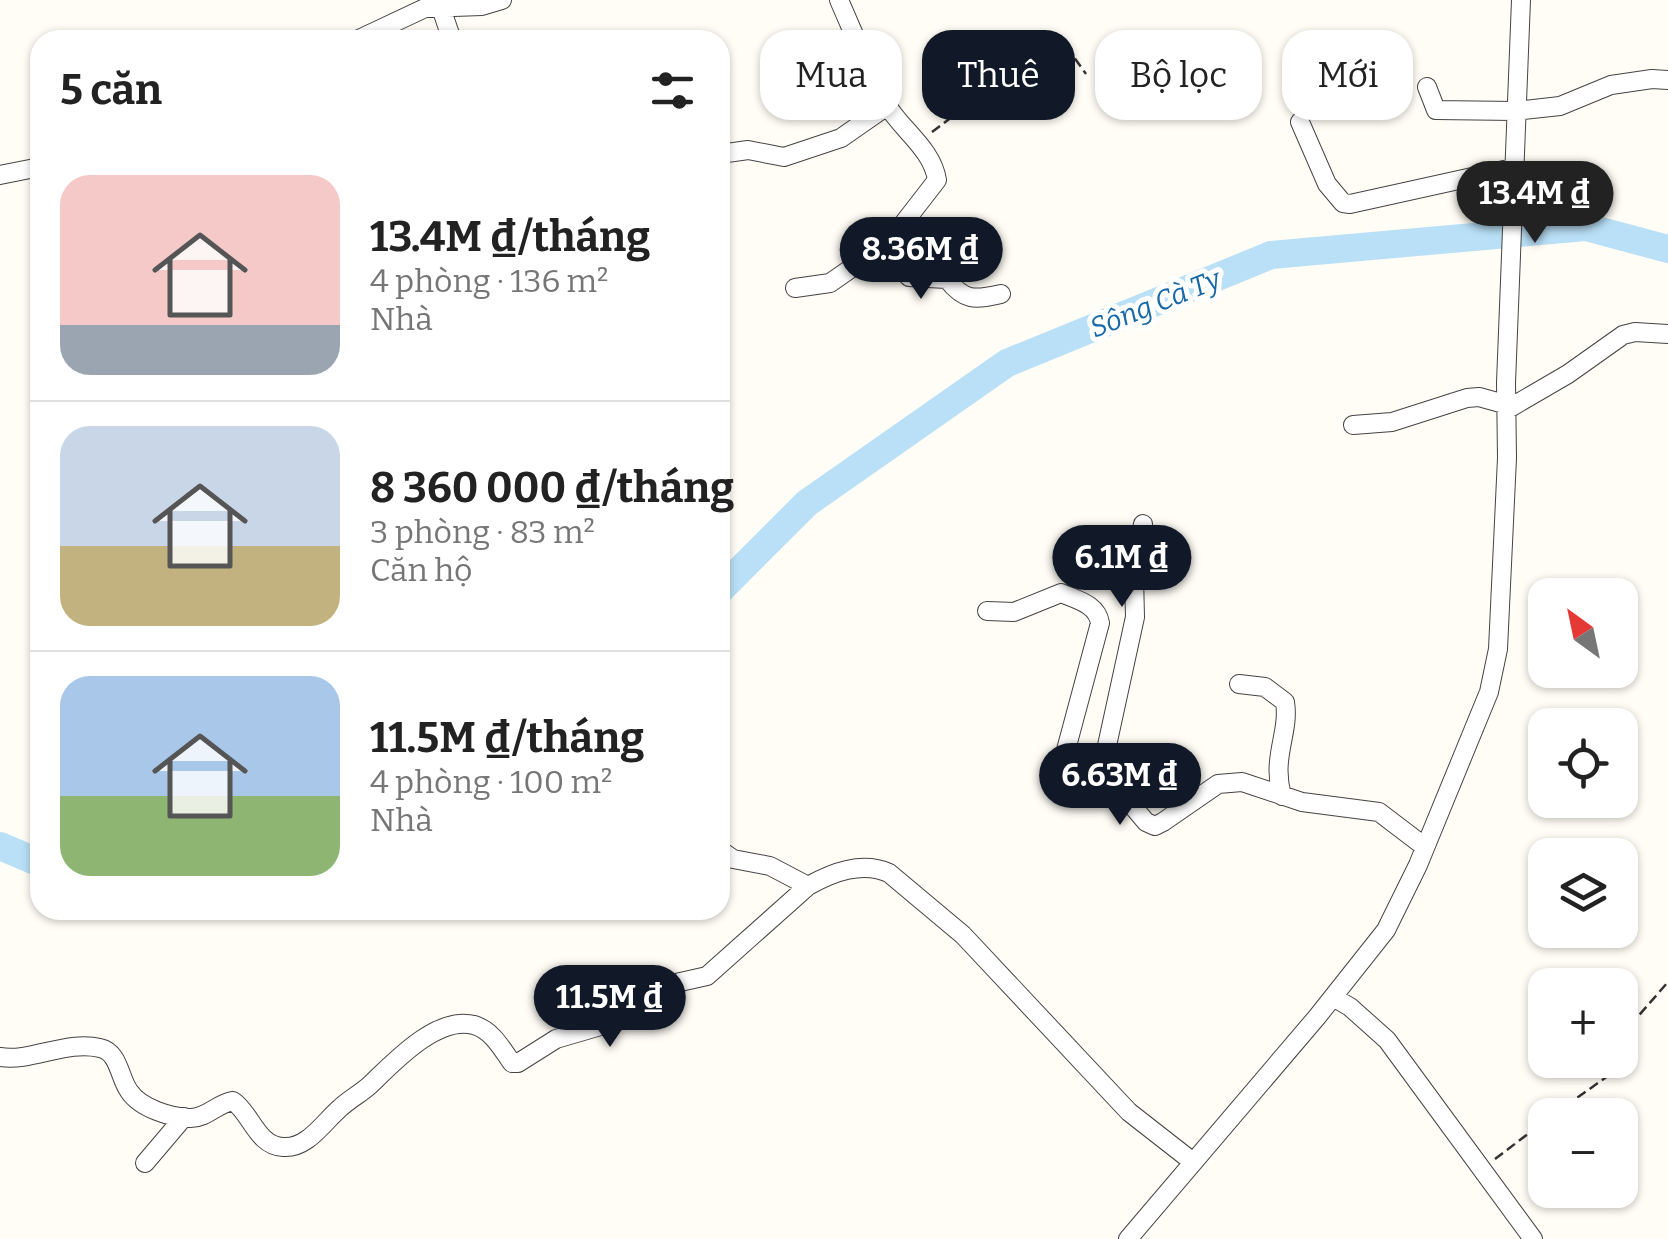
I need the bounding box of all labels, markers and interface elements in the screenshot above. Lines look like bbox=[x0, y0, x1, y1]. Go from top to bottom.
chip: Mua bbox=[760, 30, 902, 120]
chip: Thuê bbox=[922, 30, 1075, 120]
chip: Bộ lọc bbox=[1095, 30, 1262, 120]
chip: Mới bbox=[1282, 30, 1413, 120]
icon: filters bbox=[645, 63, 700, 118]
text: 5 căn bbox=[60, 65, 162, 115]
pin: 13.4M ₫ bbox=[1443, 161, 1627, 246]
text: 13.4M ₫ bbox=[1478, 174, 1592, 212]
text: 13.4M ₫/tháng bbox=[370, 212, 650, 262]
icon: home bbox=[140, 215, 260, 335]
pin: 8.36M ₫ bbox=[829, 217, 1013, 302]
text: 8.36M ₫ bbox=[862, 230, 980, 268]
text: 4 phòng · 136 m² bbox=[370, 262, 608, 300]
water label: Sông Cà Ty bbox=[1085, 262, 1227, 345]
text: Nhà bbox=[370, 300, 433, 338]
text: 8 360 000 ₫/tháng bbox=[370, 463, 734, 513]
icon: home bbox=[140, 466, 260, 586]
text: 3 phòng · 83 m² bbox=[370, 513, 595, 551]
pin: 6.1M ₫ bbox=[1041, 525, 1203, 610]
text: 6.1M ₫ bbox=[1074, 538, 1170, 576]
text: Căn hộ bbox=[370, 551, 472, 589]
north arrow bbox=[1528, 578, 1638, 688]
map controls bbox=[1528, 578, 1638, 1208]
button: locate bbox=[1528, 708, 1638, 818]
text: 11.5M ₫/tháng bbox=[370, 713, 644, 763]
icon: home bbox=[140, 716, 260, 836]
pin: 6.63M ₫ bbox=[1028, 743, 1212, 828]
text: 6.63M ₫ bbox=[1061, 756, 1179, 794]
text: 4 phòng · 100 m² bbox=[370, 763, 612, 801]
text: Nhà bbox=[370, 801, 433, 839]
button: layers bbox=[1528, 838, 1638, 948]
pin: 11.5M ₫ bbox=[518, 965, 702, 1050]
button: + bbox=[1528, 968, 1638, 1078]
text: 11.5M ₫ bbox=[556, 978, 664, 1016]
button: − bbox=[1528, 1098, 1638, 1208]

